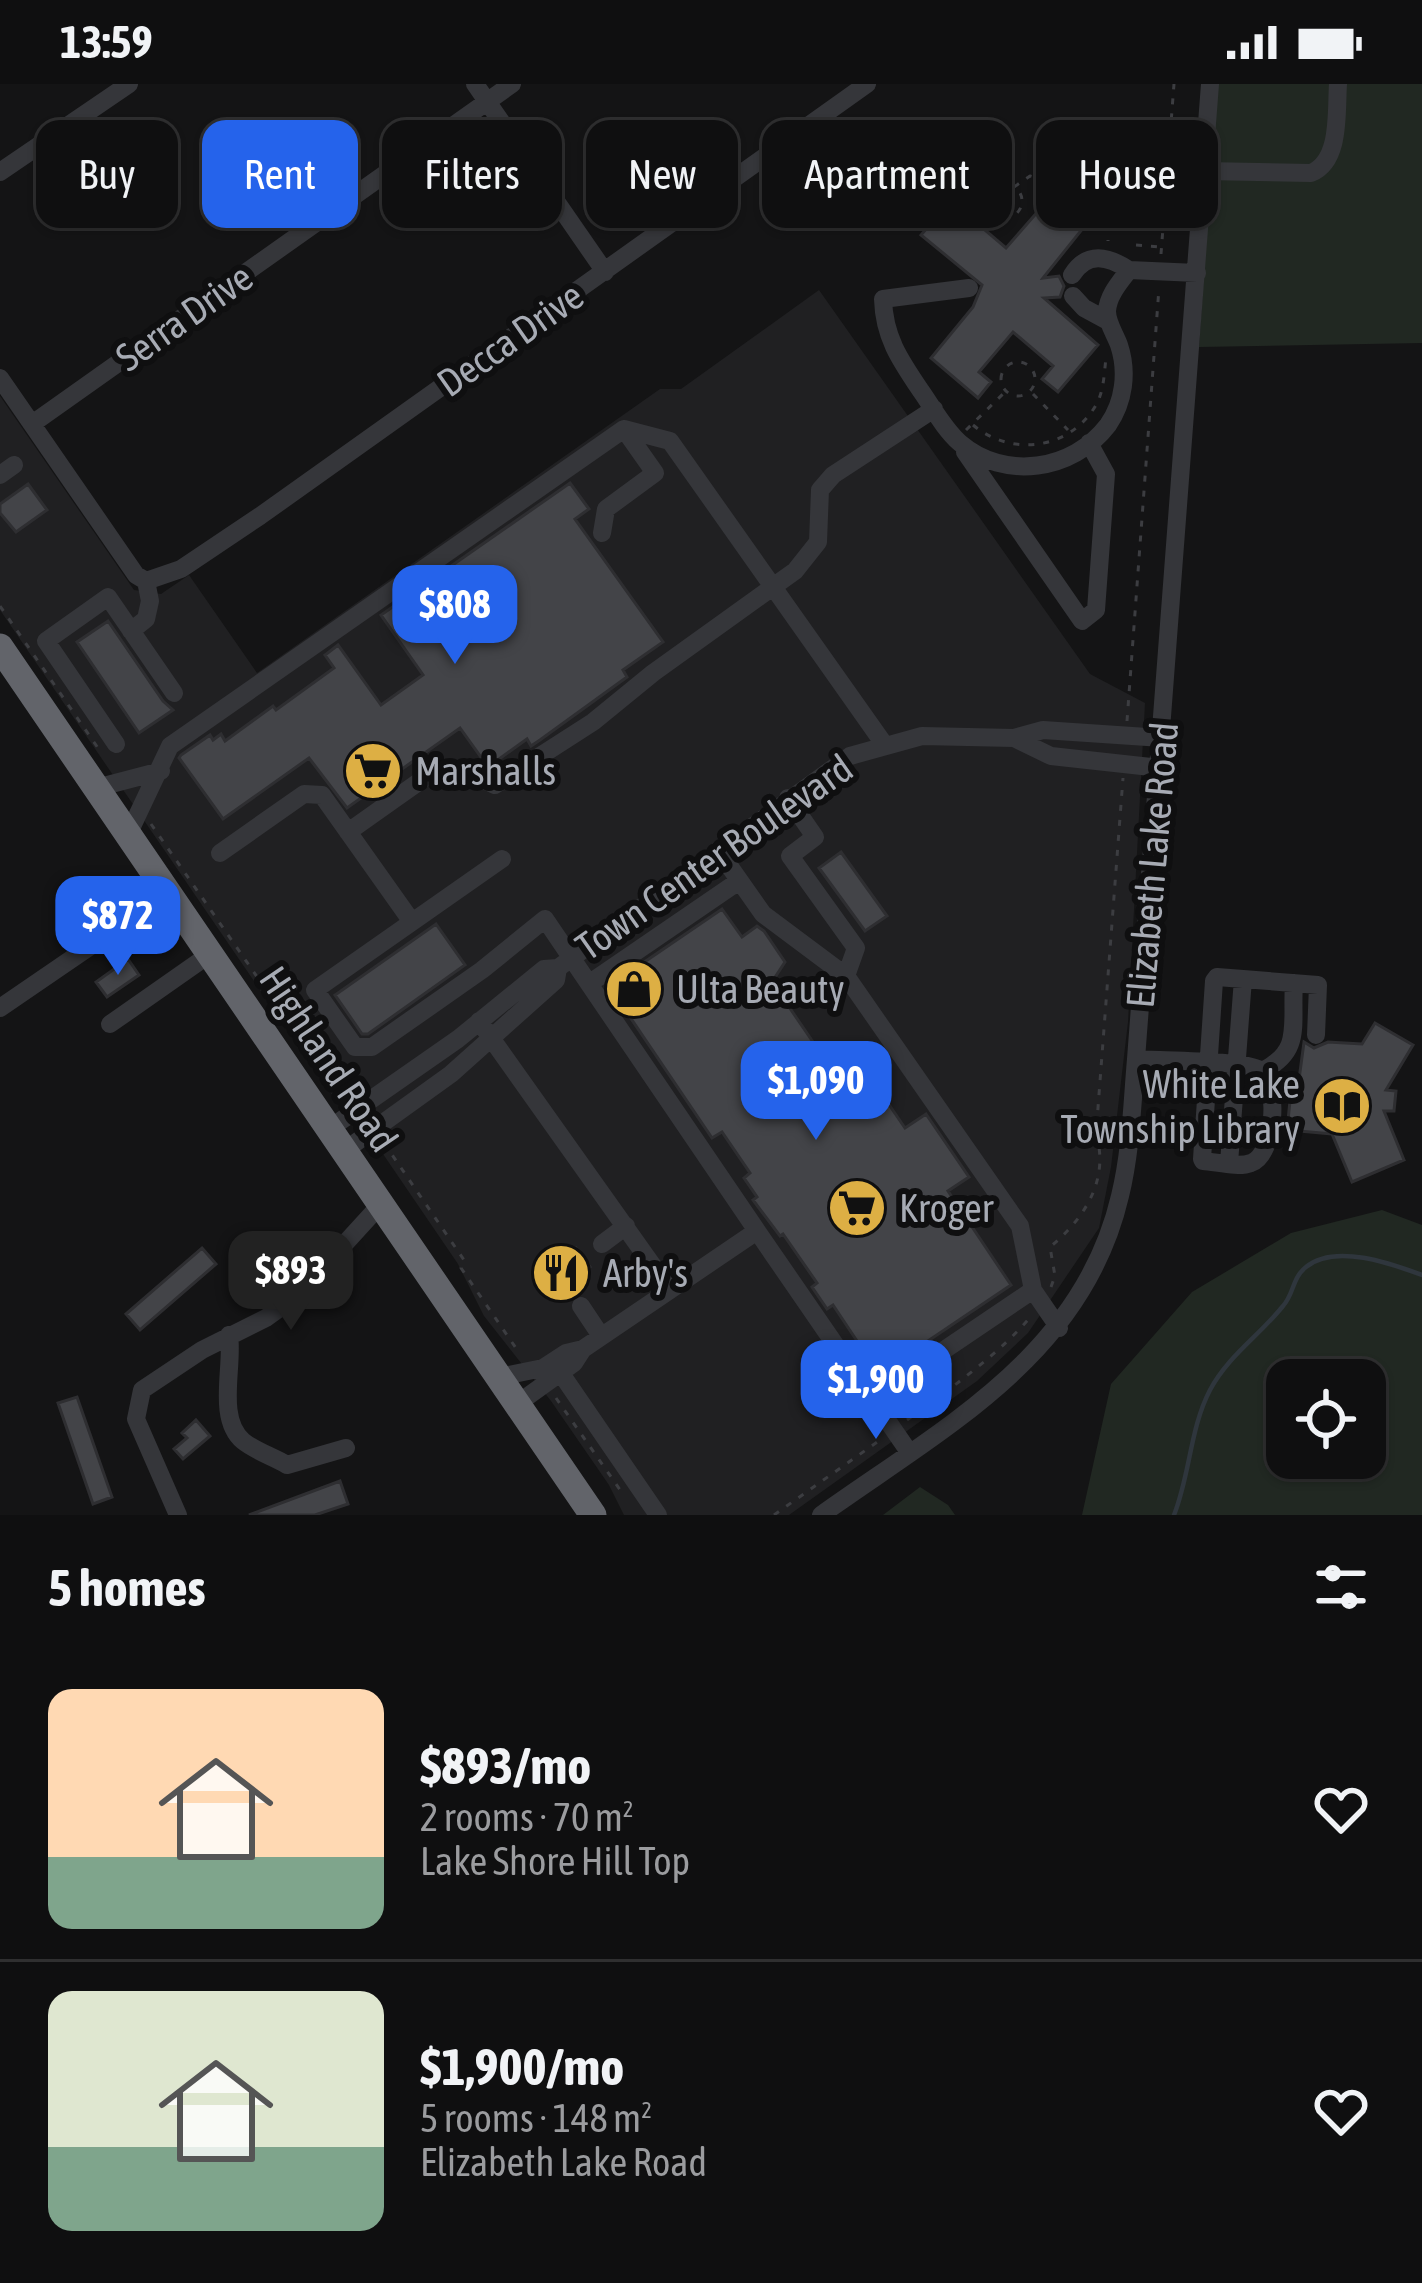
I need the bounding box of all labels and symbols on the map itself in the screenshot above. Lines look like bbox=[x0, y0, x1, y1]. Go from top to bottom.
street label: Serra Drive bbox=[108, 254, 260, 380]
street label: Decca Drive bbox=[429, 273, 591, 405]
pin: $808 bbox=[384, 565, 526, 667]
street label: Elizabeth Lake Road bbox=[1118, 720, 1186, 1010]
supermarket icon: Marshalls bbox=[342, 740, 404, 802]
street label: Town Center Boulevard bbox=[568, 745, 860, 969]
place label: Marshalls bbox=[415, 749, 556, 793]
pin: $872 bbox=[47, 876, 189, 978]
street label: Highland Road bbox=[251, 958, 407, 1160]
shop icon: Ulta Beauty bbox=[603, 958, 665, 1020]
place label: Ulta Beauty bbox=[676, 967, 845, 1011]
pin: $1,090 bbox=[718, 1041, 914, 1143]
place label: White Lake Township Library bbox=[1061, 1062, 1300, 1151]
library icon: White Lake Township Library bbox=[1311, 1075, 1373, 1137]
supermarket icon: Kroger bbox=[826, 1177, 888, 1239]
place label: Kroger bbox=[899, 1186, 994, 1230]
pin: $893 bbox=[220, 1231, 362, 1333]
restaurant icon: Arby's bbox=[530, 1242, 592, 1304]
place label: Arby's bbox=[603, 1251, 688, 1295]
pin: $1,900 bbox=[778, 1340, 974, 1442]

